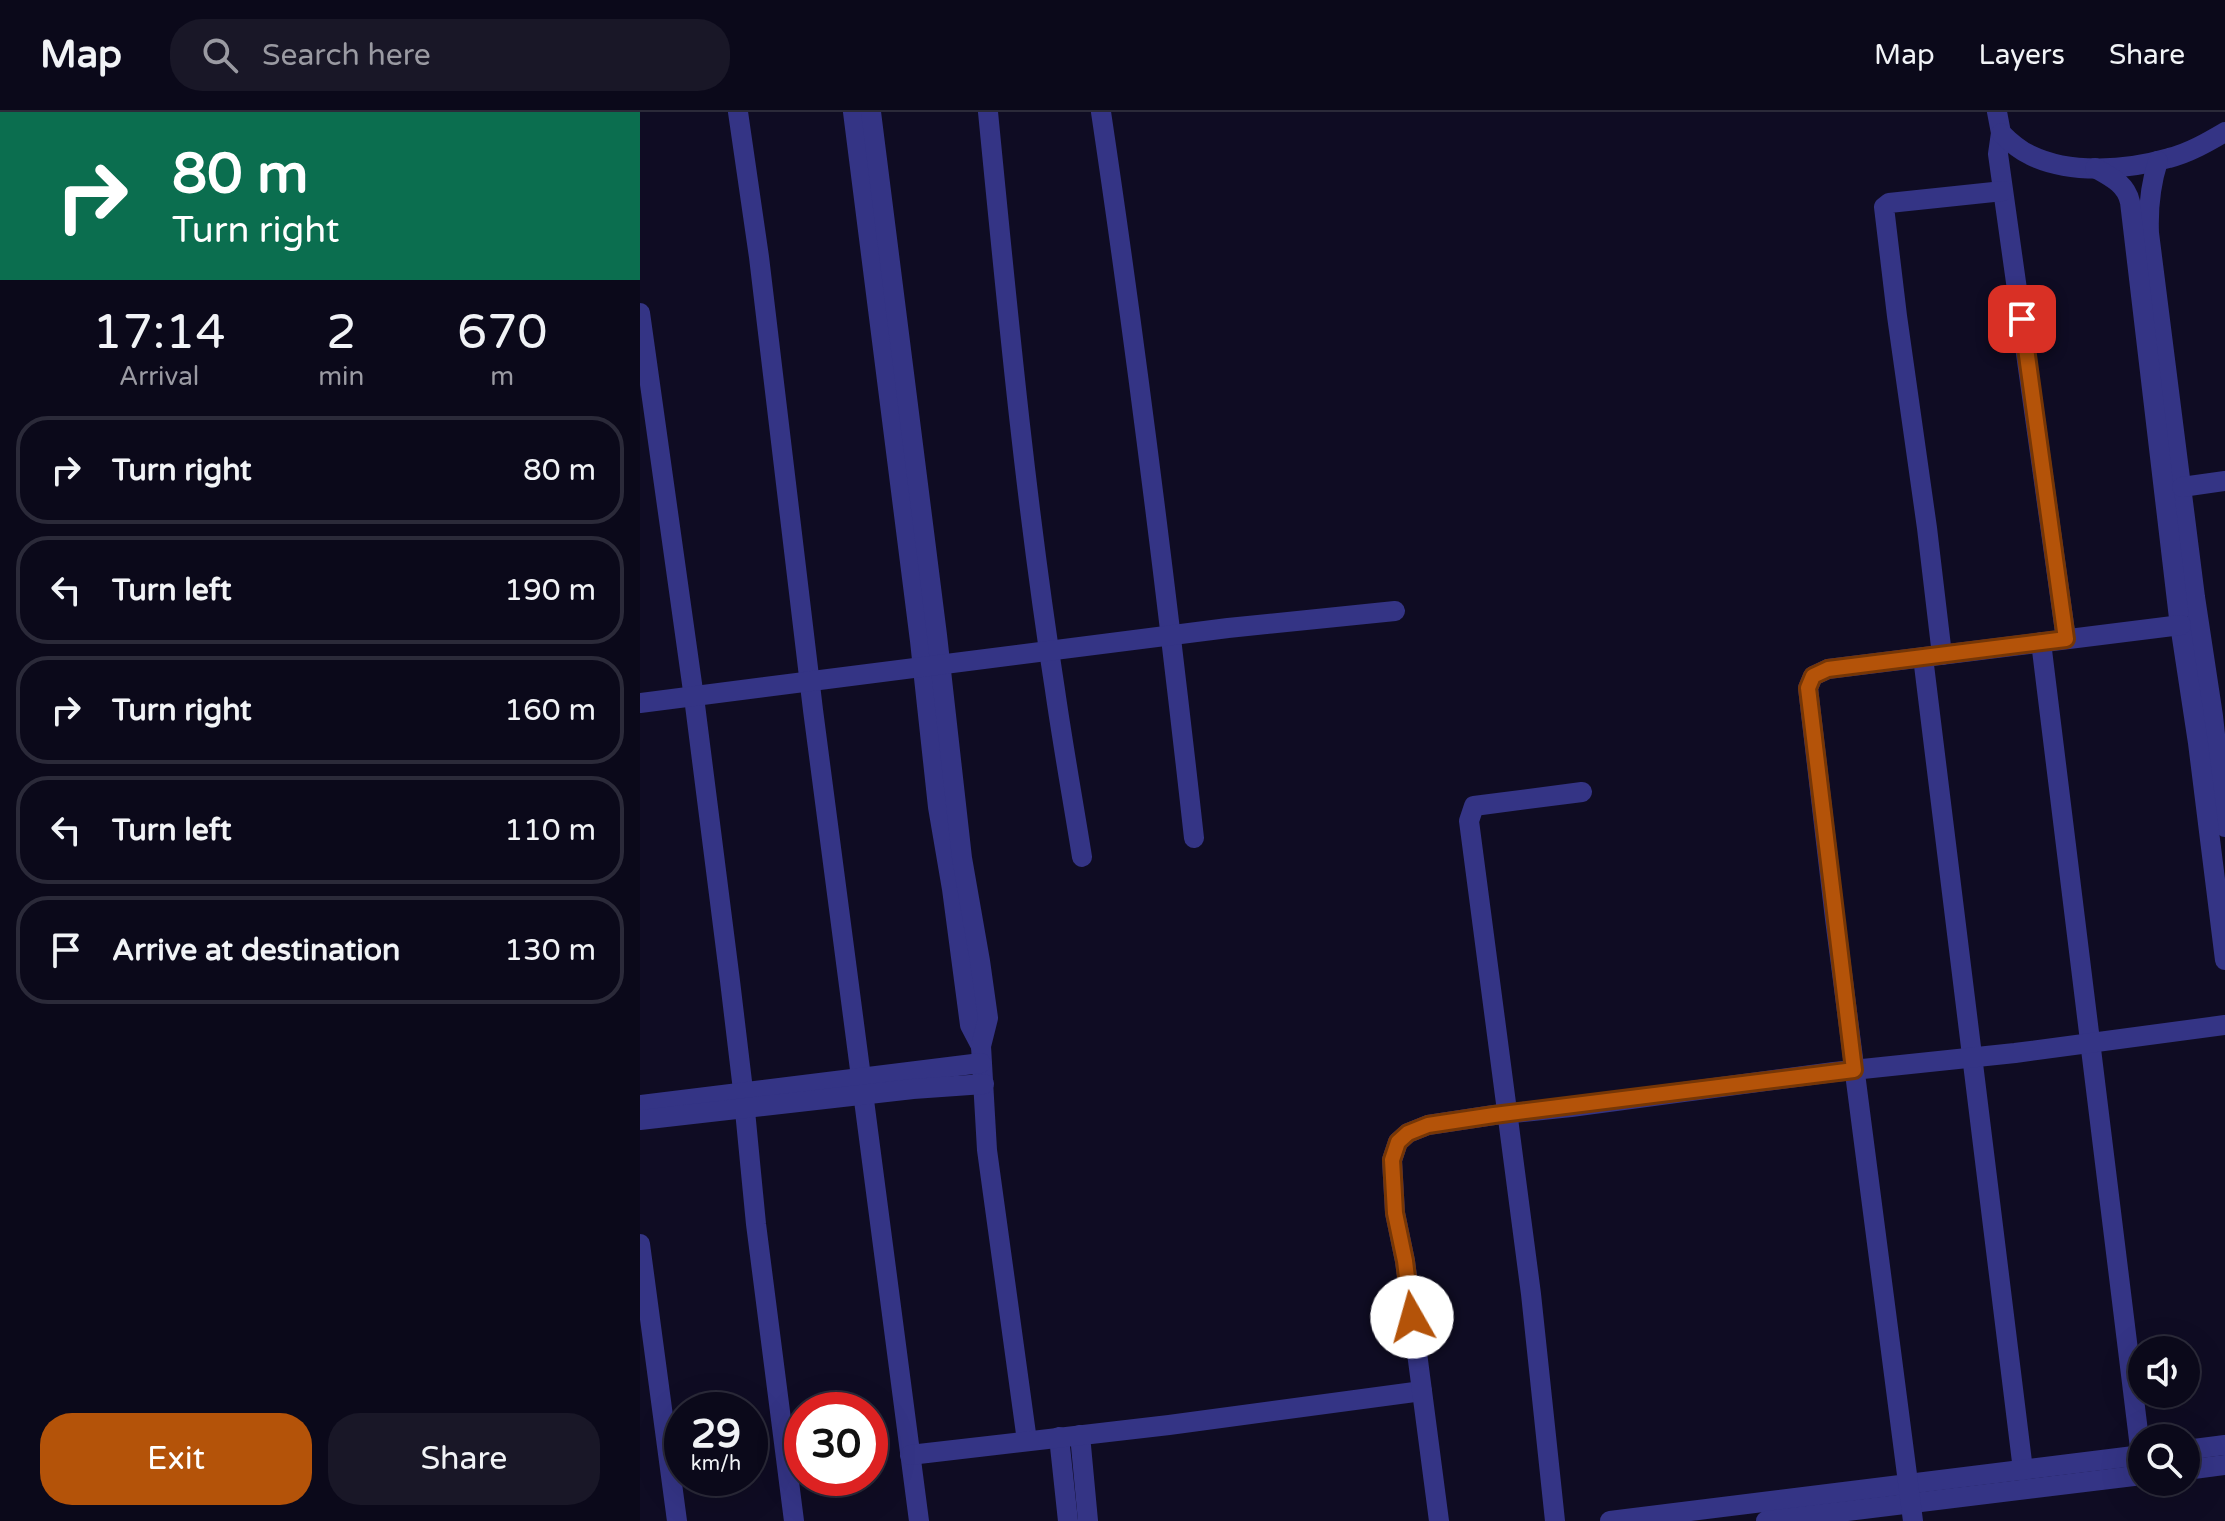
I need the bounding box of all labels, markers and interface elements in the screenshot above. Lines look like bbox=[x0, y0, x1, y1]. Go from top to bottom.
search box bbox=[170, 19, 730, 91]
text: Map bbox=[40, 32, 122, 78]
icon: search bbox=[198, 33, 242, 77]
text: Search here bbox=[262, 37, 431, 74]
text: Map bbox=[1874, 38, 1935, 72]
text: Layers bbox=[1979, 38, 2065, 72]
text: Share bbox=[2109, 38, 2185, 72]
text: 80 m bbox=[172, 141, 308, 208]
icon: right bbox=[40, 144, 144, 248]
text: Turn right bbox=[172, 209, 339, 252]
pin bbox=[1988, 285, 2056, 353]
icon: arrive bbox=[2000, 297, 2044, 341]
text: 17:14 bbox=[93, 304, 226, 362]
text: 2 bbox=[326, 304, 356, 362]
text: 670 bbox=[457, 304, 547, 362]
text: Arrival bbox=[119, 361, 199, 392]
text: min bbox=[318, 361, 364, 392]
text: m bbox=[490, 361, 514, 392]
icon: right bbox=[44, 448, 88, 492]
text: Turn right bbox=[112, 452, 252, 489]
text: 80 m bbox=[523, 452, 596, 489]
icon: left bbox=[44, 568, 88, 612]
text: Turn left bbox=[112, 572, 231, 609]
text: 190 m bbox=[504, 572, 596, 609]
icon: right bbox=[44, 688, 88, 732]
text: Turn right bbox=[112, 692, 252, 729]
text: 160 m bbox=[504, 692, 596, 729]
icon: left bbox=[44, 808, 88, 852]
text: Turn left bbox=[112, 812, 231, 849]
text: 110 m bbox=[504, 812, 596, 849]
icon: arrive bbox=[44, 928, 88, 972]
text: Arrive at destination bbox=[112, 932, 400, 969]
text: 130 m bbox=[504, 932, 596, 969]
position arrow bbox=[1370, 1275, 1454, 1359]
map controls bbox=[2128, 1336, 2200, 1496]
button: sound bbox=[2128, 1336, 2200, 1408]
speed limit sign: 30 bbox=[784, 1392, 888, 1496]
text: 29 bbox=[691, 1410, 741, 1458]
button: Exit bbox=[40, 1413, 312, 1505]
button: Share bbox=[328, 1413, 600, 1505]
button: search bbox=[2128, 1424, 2200, 1496]
text: km/h bbox=[691, 1452, 741, 1476]

